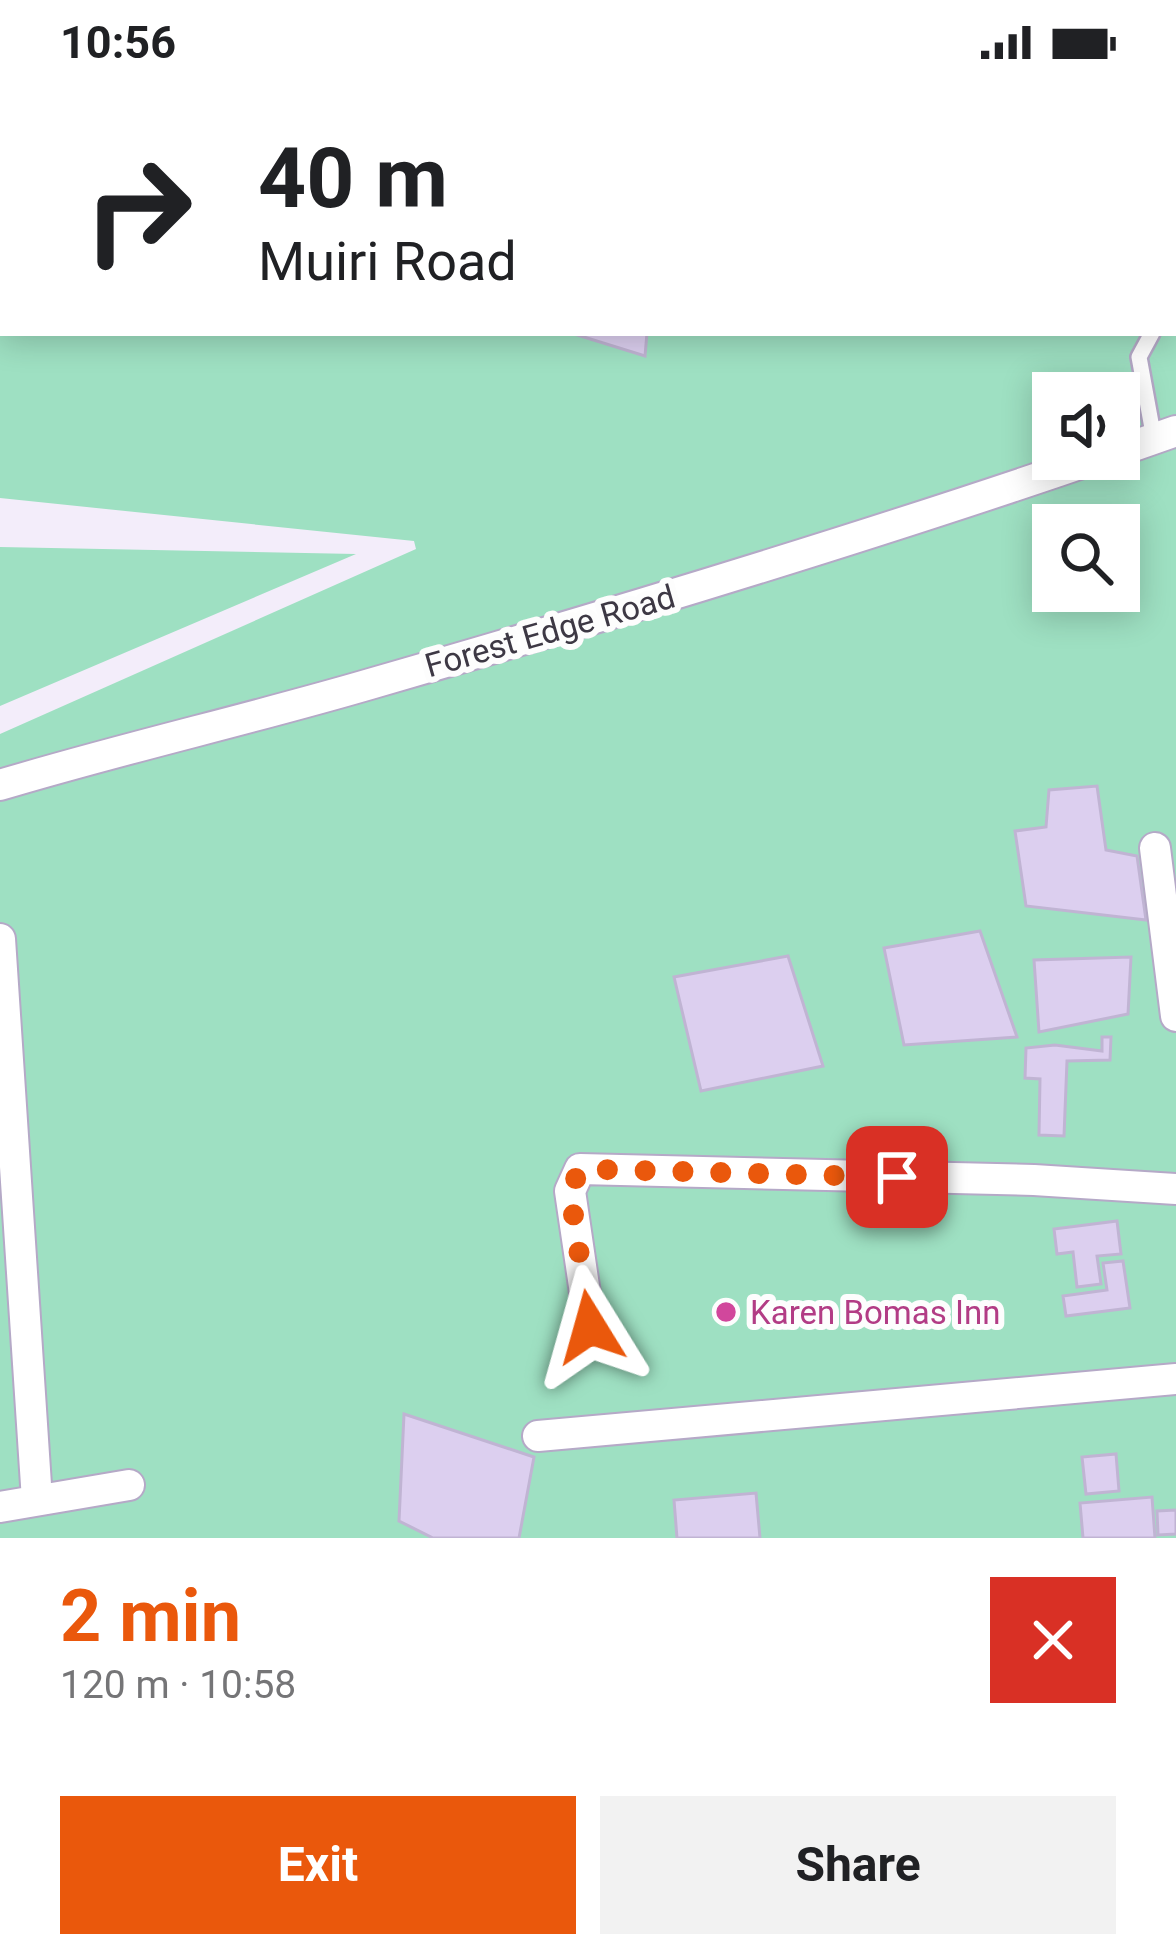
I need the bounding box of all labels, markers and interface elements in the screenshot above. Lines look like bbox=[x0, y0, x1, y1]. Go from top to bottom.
text: 10:56 bbox=[60, 16, 176, 69]
text: 40 m bbox=[258, 129, 448, 228]
icon: right bbox=[60, 132, 216, 288]
text: Muiri Road bbox=[258, 230, 517, 293]
map controls bbox=[1032, 372, 1140, 612]
button: sound bbox=[1032, 372, 1140, 480]
button: search bbox=[1032, 504, 1140, 612]
street label: Forest Edge Road bbox=[421, 577, 679, 685]
pin bbox=[846, 1126, 948, 1228]
icon: arrive bbox=[864, 1144, 930, 1210]
position arrow bbox=[527, 1264, 653, 1390]
place label: Karen Bomas Inn bbox=[750, 1293, 1000, 1332]
marker: Karen Bomas Inn bbox=[713, 1299, 739, 1325]
text: 2 min bbox=[60, 1574, 241, 1659]
button: close bbox=[990, 1577, 1116, 1703]
text: 120 m · 10:58 bbox=[60, 1662, 296, 1708]
button: Exit bbox=[60, 1796, 576, 1934]
button: Share bbox=[600, 1796, 1116, 1934]

